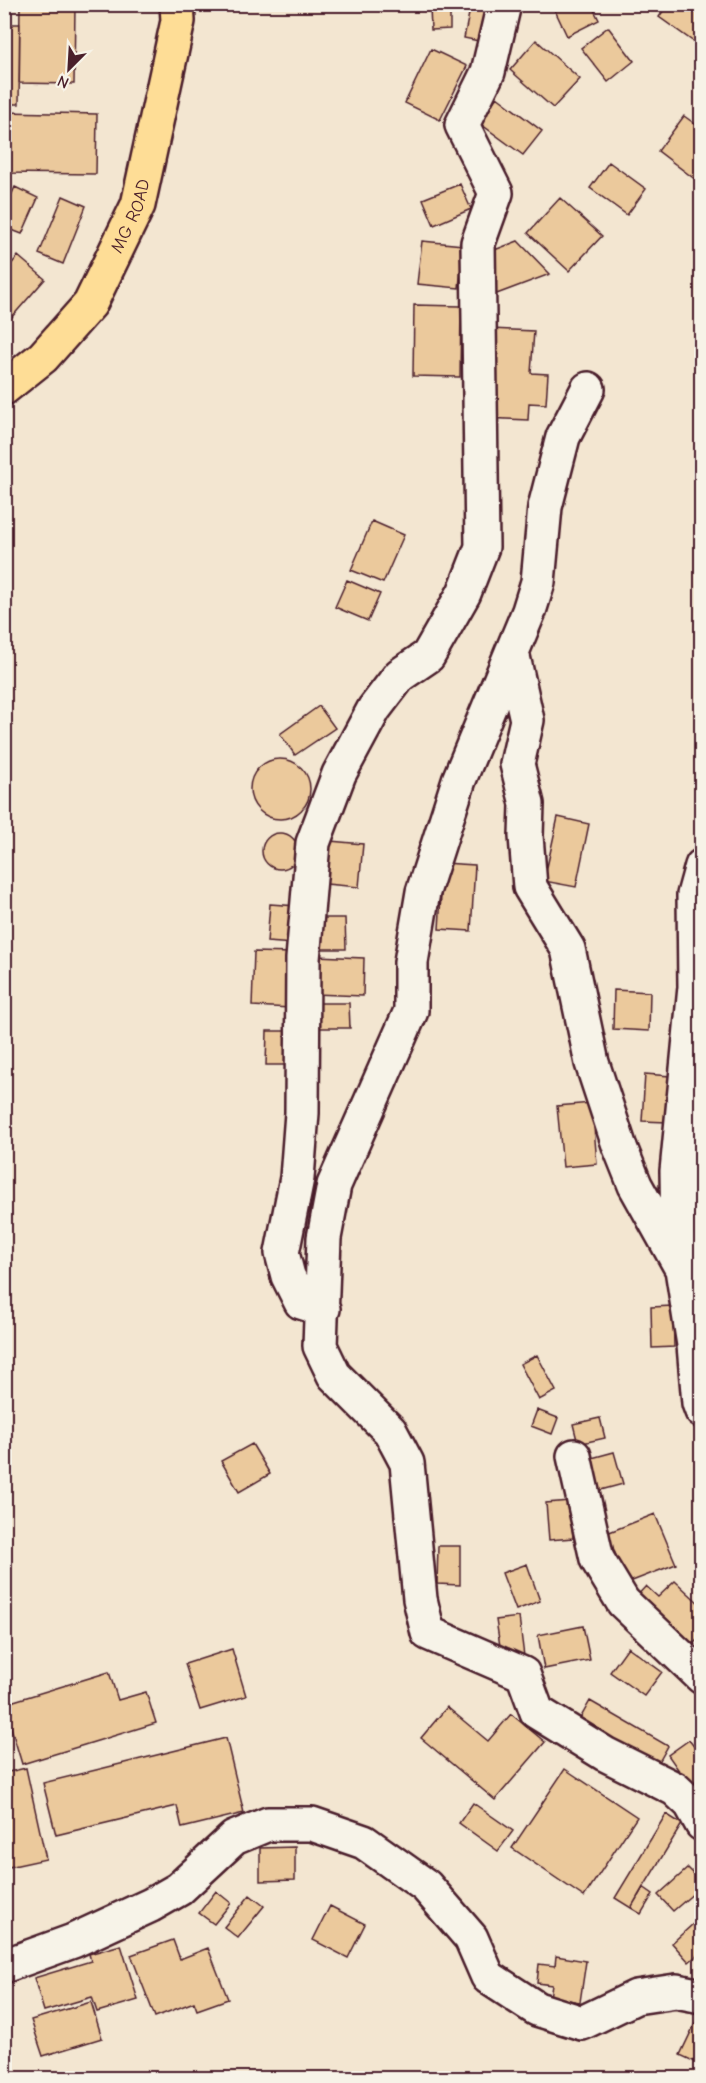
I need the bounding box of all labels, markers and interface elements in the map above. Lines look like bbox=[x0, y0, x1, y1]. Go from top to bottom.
north arrow bbox=[39, 39, 99, 99]
text: N bbox=[55, 71, 72, 92]
street label: MG ROAD bbox=[106, 177, 154, 256]

